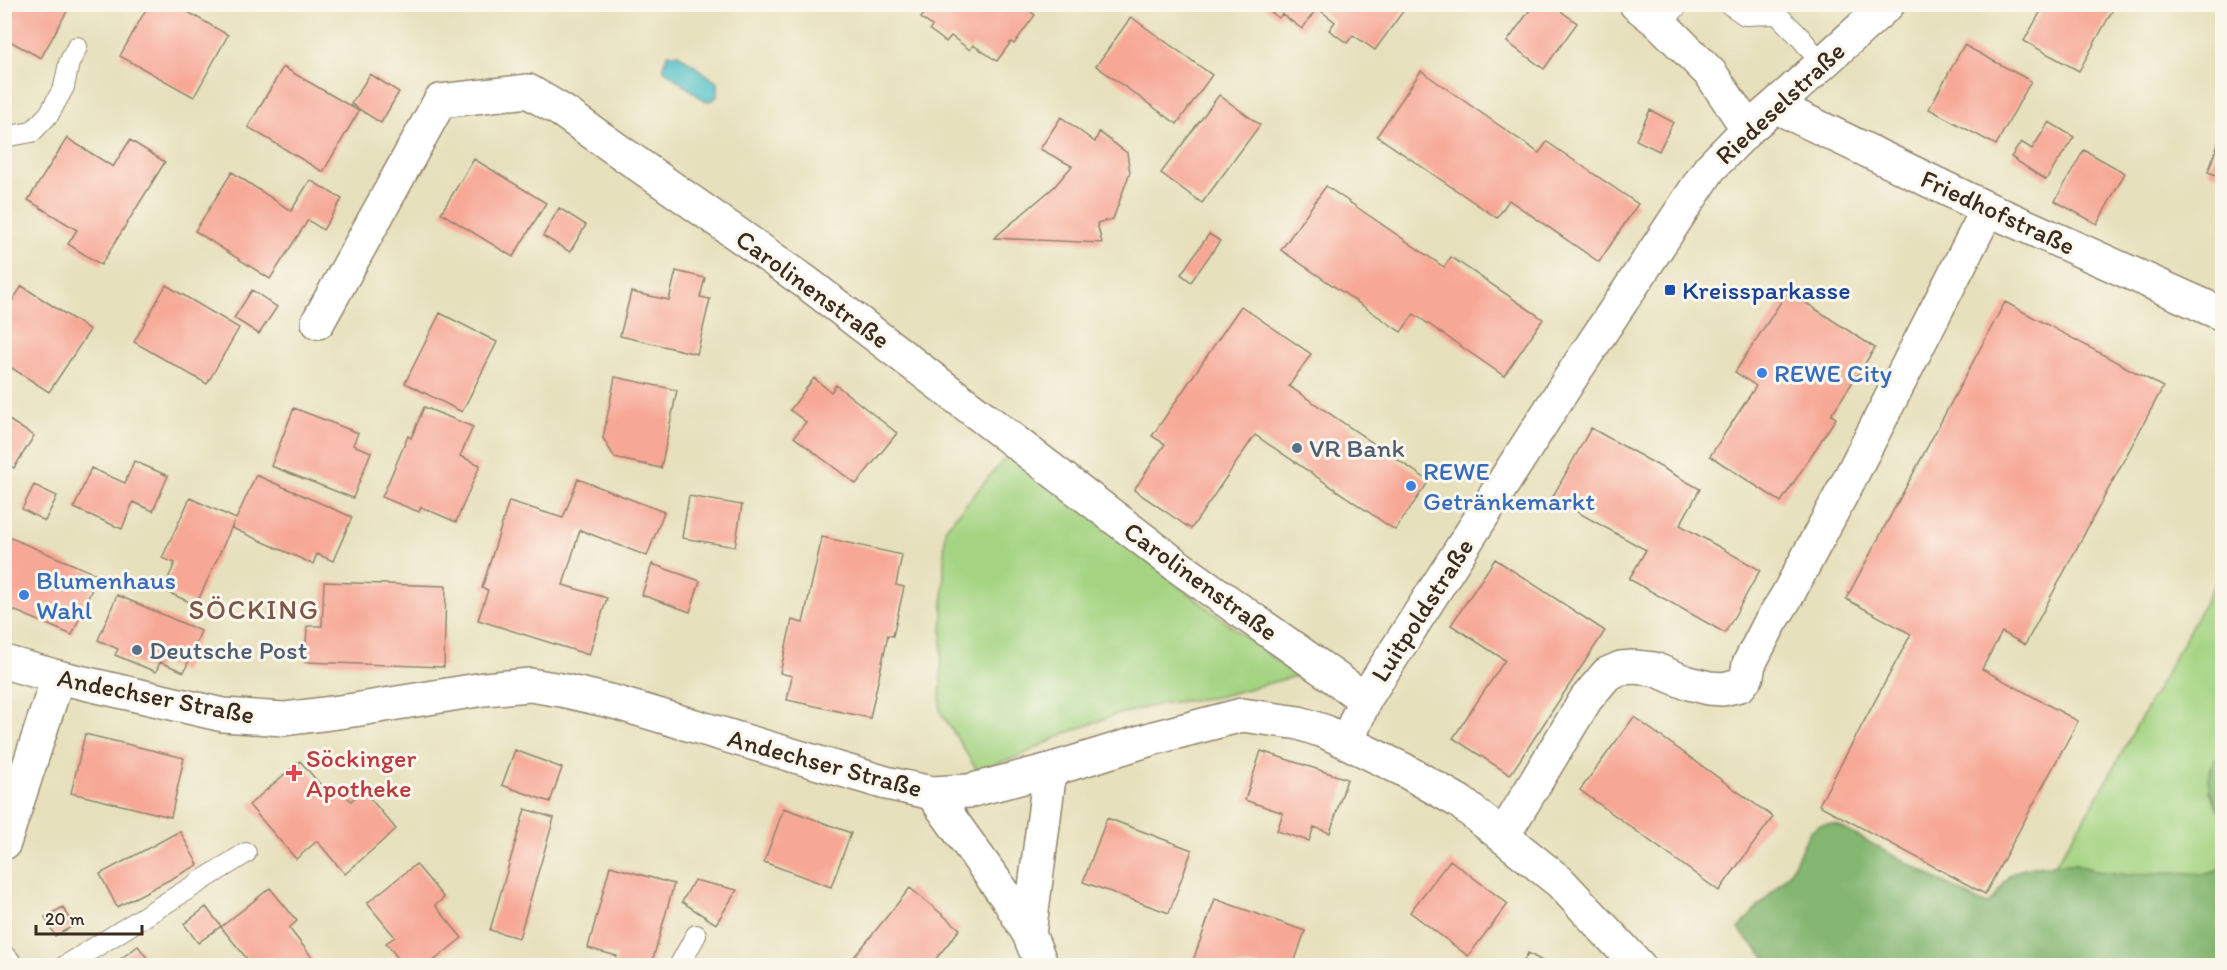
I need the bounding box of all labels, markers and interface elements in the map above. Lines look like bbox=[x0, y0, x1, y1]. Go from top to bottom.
street label: Riedeselstraße bbox=[1708, 35, 1852, 171]
street label: Friedhofstraße bbox=[1916, 162, 2080, 262]
street label: Carolinenstraße bbox=[730, 222, 896, 356]
place label: Kreissparkasse bbox=[1682, 274, 1851, 306]
marker: Kreissparkasse bbox=[1663, 283, 1677, 297]
place label: REWE City bbox=[1774, 357, 1892, 389]
marker: REWE City bbox=[1755, 366, 1769, 380]
place label: VR Bank bbox=[1309, 432, 1405, 464]
marker: VR Bank bbox=[1290, 441, 1304, 455]
place label: REWE Getränkemarkt bbox=[1423, 455, 1595, 517]
marker: REWE Getränkemarkt bbox=[1404, 479, 1418, 493]
street label: Carolinenstraße bbox=[1118, 514, 1284, 648]
street label: Luitpoldstraße bbox=[1364, 532, 1480, 688]
place label: Blumenhaus Wahl bbox=[36, 564, 176, 626]
marker: Blumenhaus Wahl bbox=[17, 588, 31, 602]
district label: SÖCKING bbox=[188, 592, 320, 626]
place label: Deutsche Post bbox=[149, 634, 308, 666]
marker: Deutsche Post bbox=[130, 643, 144, 657]
street label: Andechser Straße bbox=[55, 661, 257, 731]
street label: Andechser Straße bbox=[724, 722, 926, 804]
place label: Söckinger Apotheke bbox=[306, 742, 416, 804]
marker: Söckinger Apotheke bbox=[287, 766, 301, 780]
scale bar bbox=[36, 898, 142, 936]
text: 20 m bbox=[45, 908, 85, 930]

